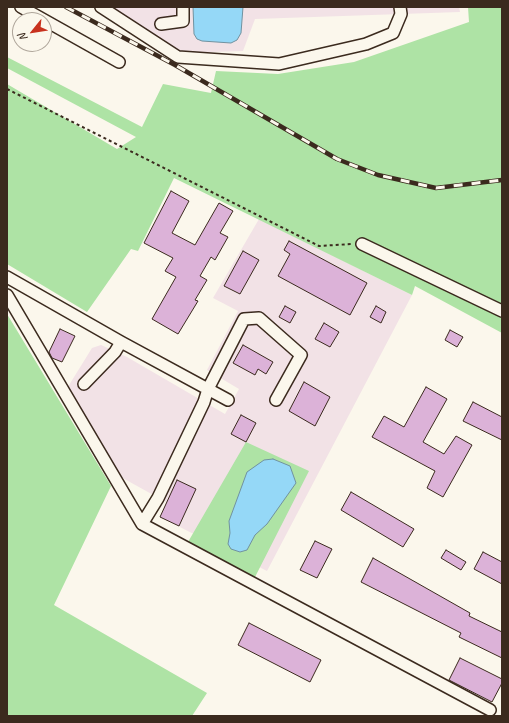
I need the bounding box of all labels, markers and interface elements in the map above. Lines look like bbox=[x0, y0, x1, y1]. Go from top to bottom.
north arrow bbox=[12, 12, 52, 52]
text: N bbox=[15, 31, 30, 44]

